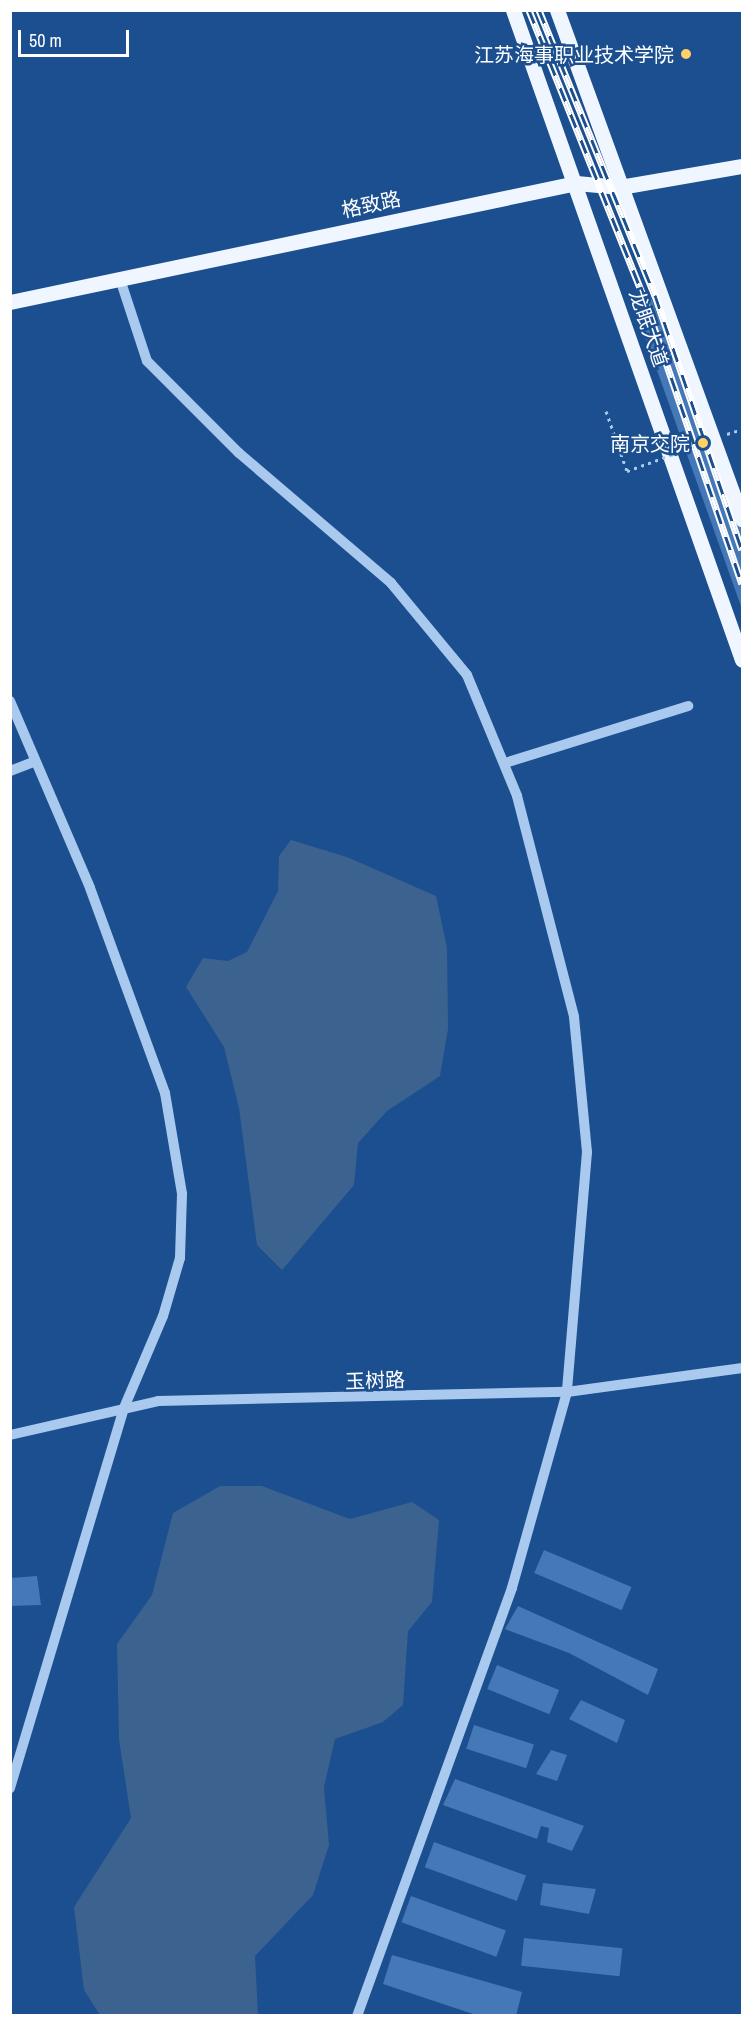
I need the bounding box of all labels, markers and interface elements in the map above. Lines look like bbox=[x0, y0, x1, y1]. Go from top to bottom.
scale bar bbox=[21, 18, 132, 56]
text: 50 m bbox=[29, 28, 62, 53]
place label: 江苏海事职业技术学院 bbox=[474, 42, 674, 66]
marker: 江苏海事职业技术学院 bbox=[679, 47, 693, 61]
street label: 格致路 bbox=[339, 186, 403, 222]
street label: 龙眠大道 bbox=[625, 286, 673, 370]
place label: 南京交院 bbox=[610, 431, 690, 455]
marker: 南京交院 bbox=[694, 434, 712, 452]
street label: 玉树路 bbox=[345, 1367, 405, 1393]

